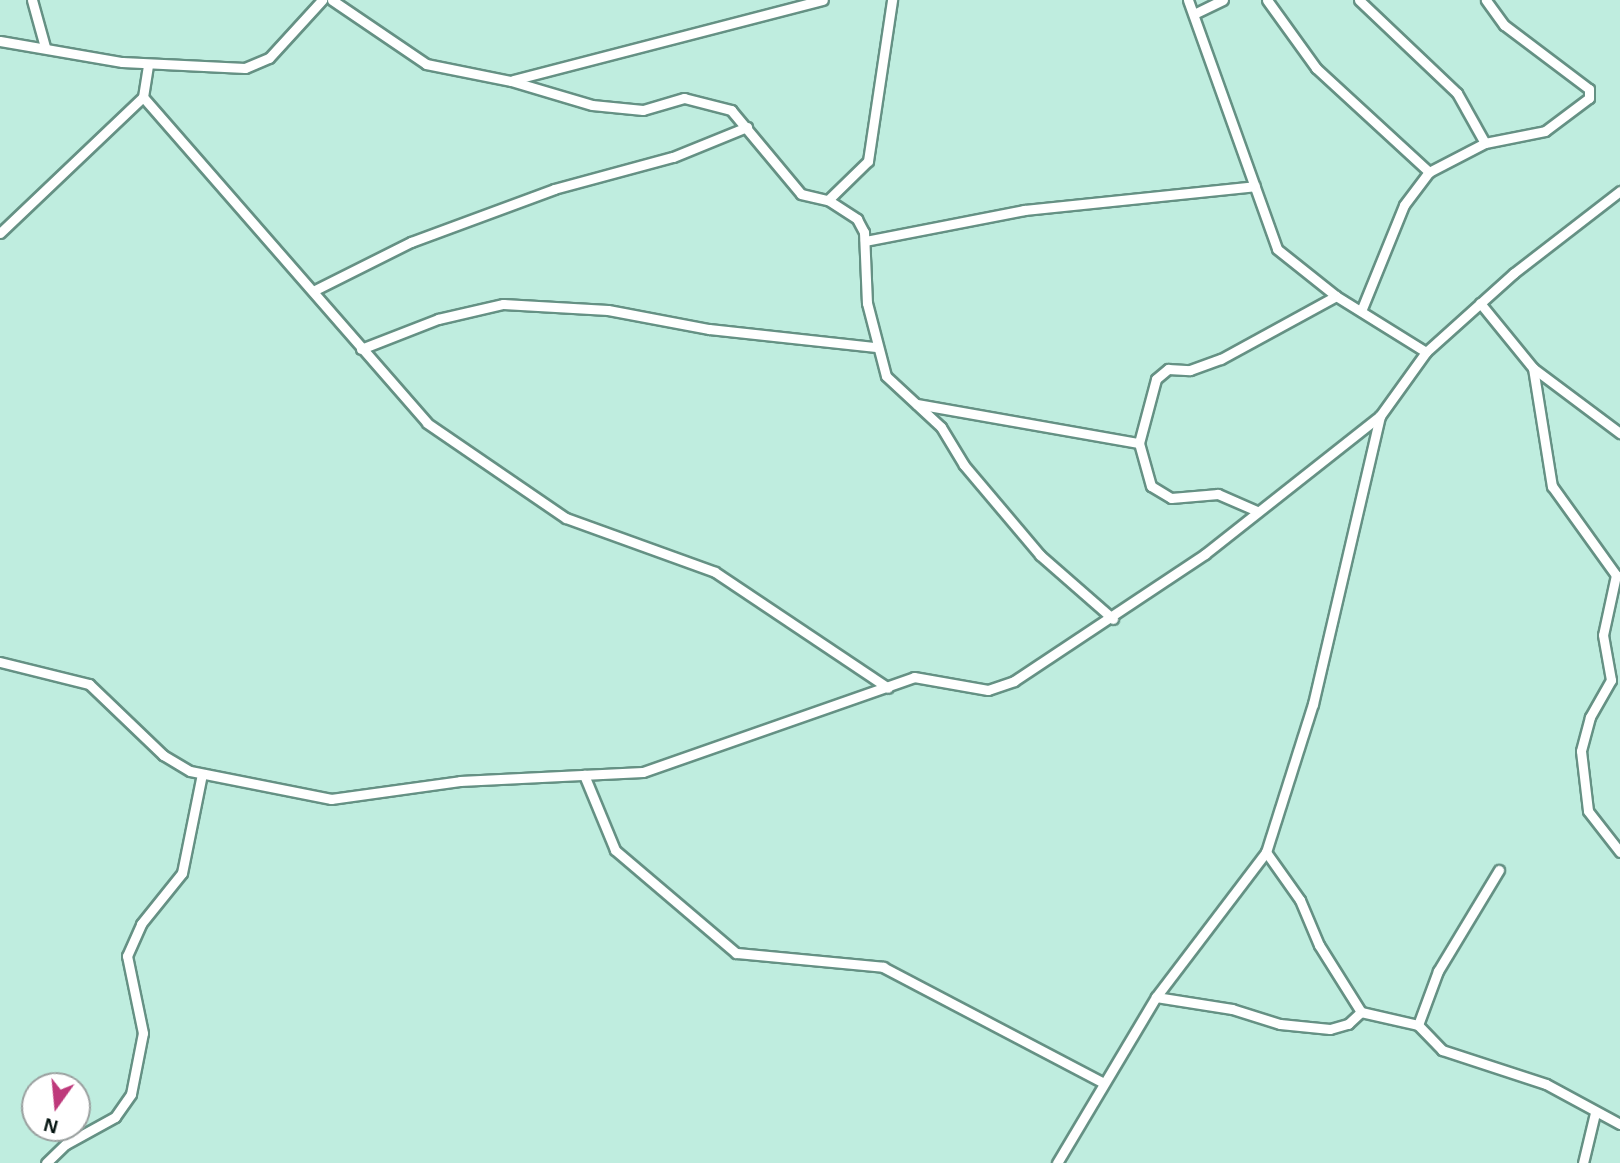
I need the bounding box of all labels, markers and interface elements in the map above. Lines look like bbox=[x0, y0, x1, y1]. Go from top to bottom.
north arrow bbox=[21, 1072, 91, 1142]
text: N bbox=[42, 1114, 60, 1138]

